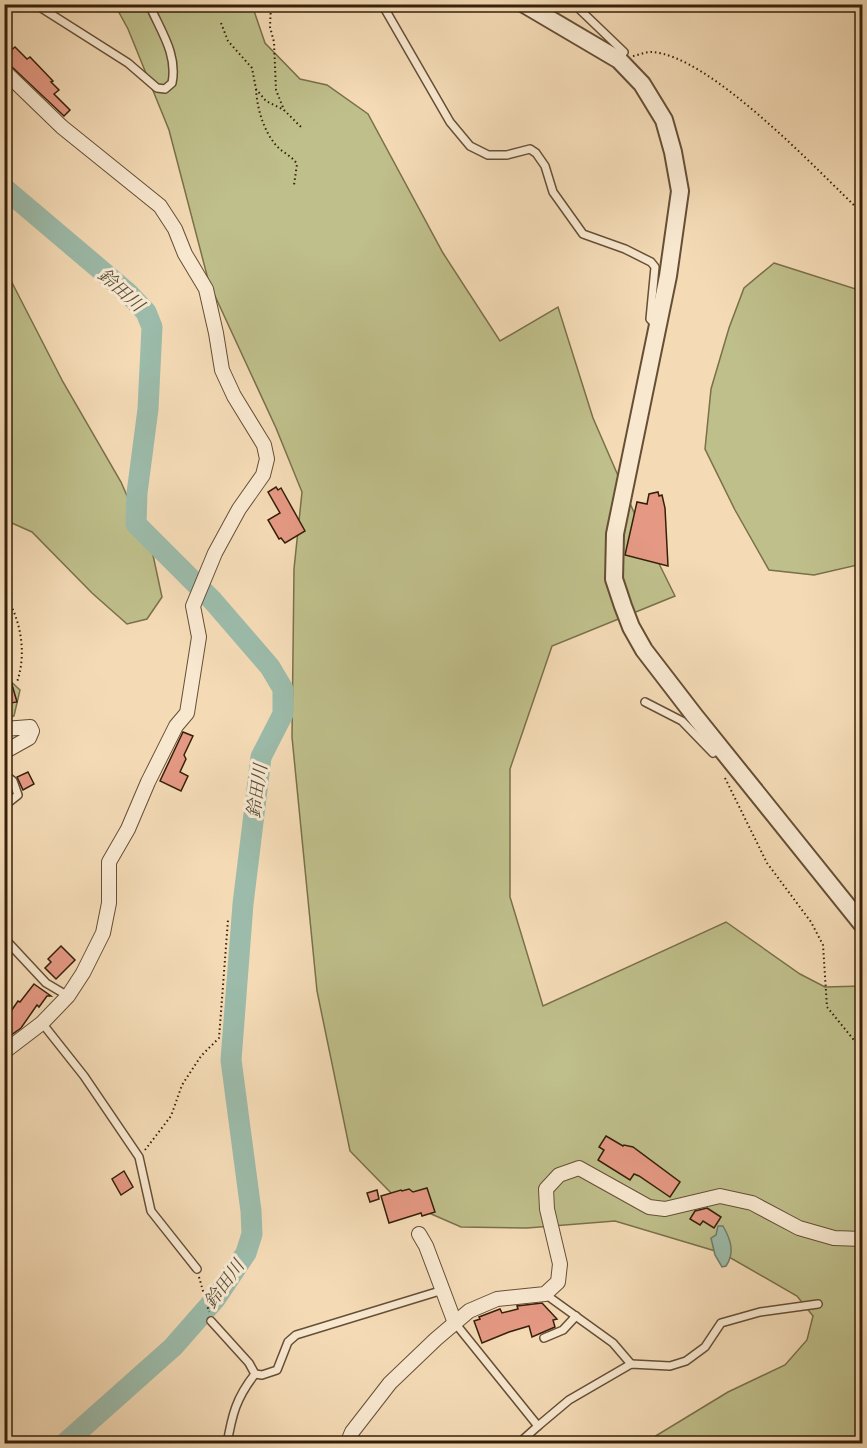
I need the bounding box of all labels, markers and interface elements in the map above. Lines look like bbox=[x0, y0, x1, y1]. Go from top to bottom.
water label: 鈴田川 bbox=[94, 264, 150, 318]
water label: 鈴田川 bbox=[242, 761, 272, 819]
water label: 鈴田川 bbox=[199, 1254, 250, 1312]

